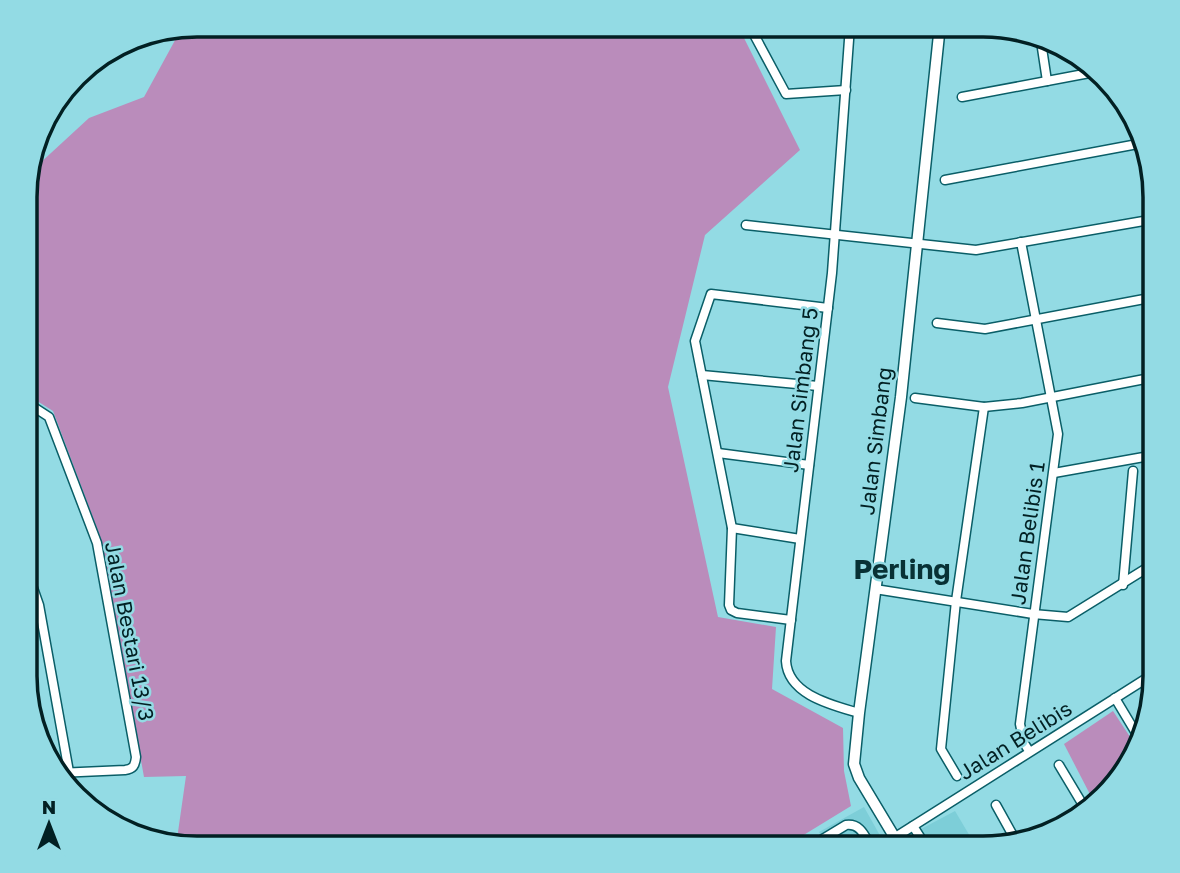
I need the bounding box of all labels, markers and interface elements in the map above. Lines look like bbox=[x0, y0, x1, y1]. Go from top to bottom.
street label: Jalan Simbang 5 bbox=[777, 306, 823, 474]
street label: Jalan Simbang bbox=[853, 366, 897, 516]
street label: Jalan Belibis 1 bbox=[1004, 460, 1050, 606]
street label: Jalan Bestari 13/3 bbox=[100, 539, 160, 723]
district label: Perling bbox=[853, 552, 951, 585]
street label: Jalan Belibis bbox=[954, 695, 1076, 785]
north arrow bbox=[14, 789, 84, 859]
text: N bbox=[42, 795, 56, 818]

